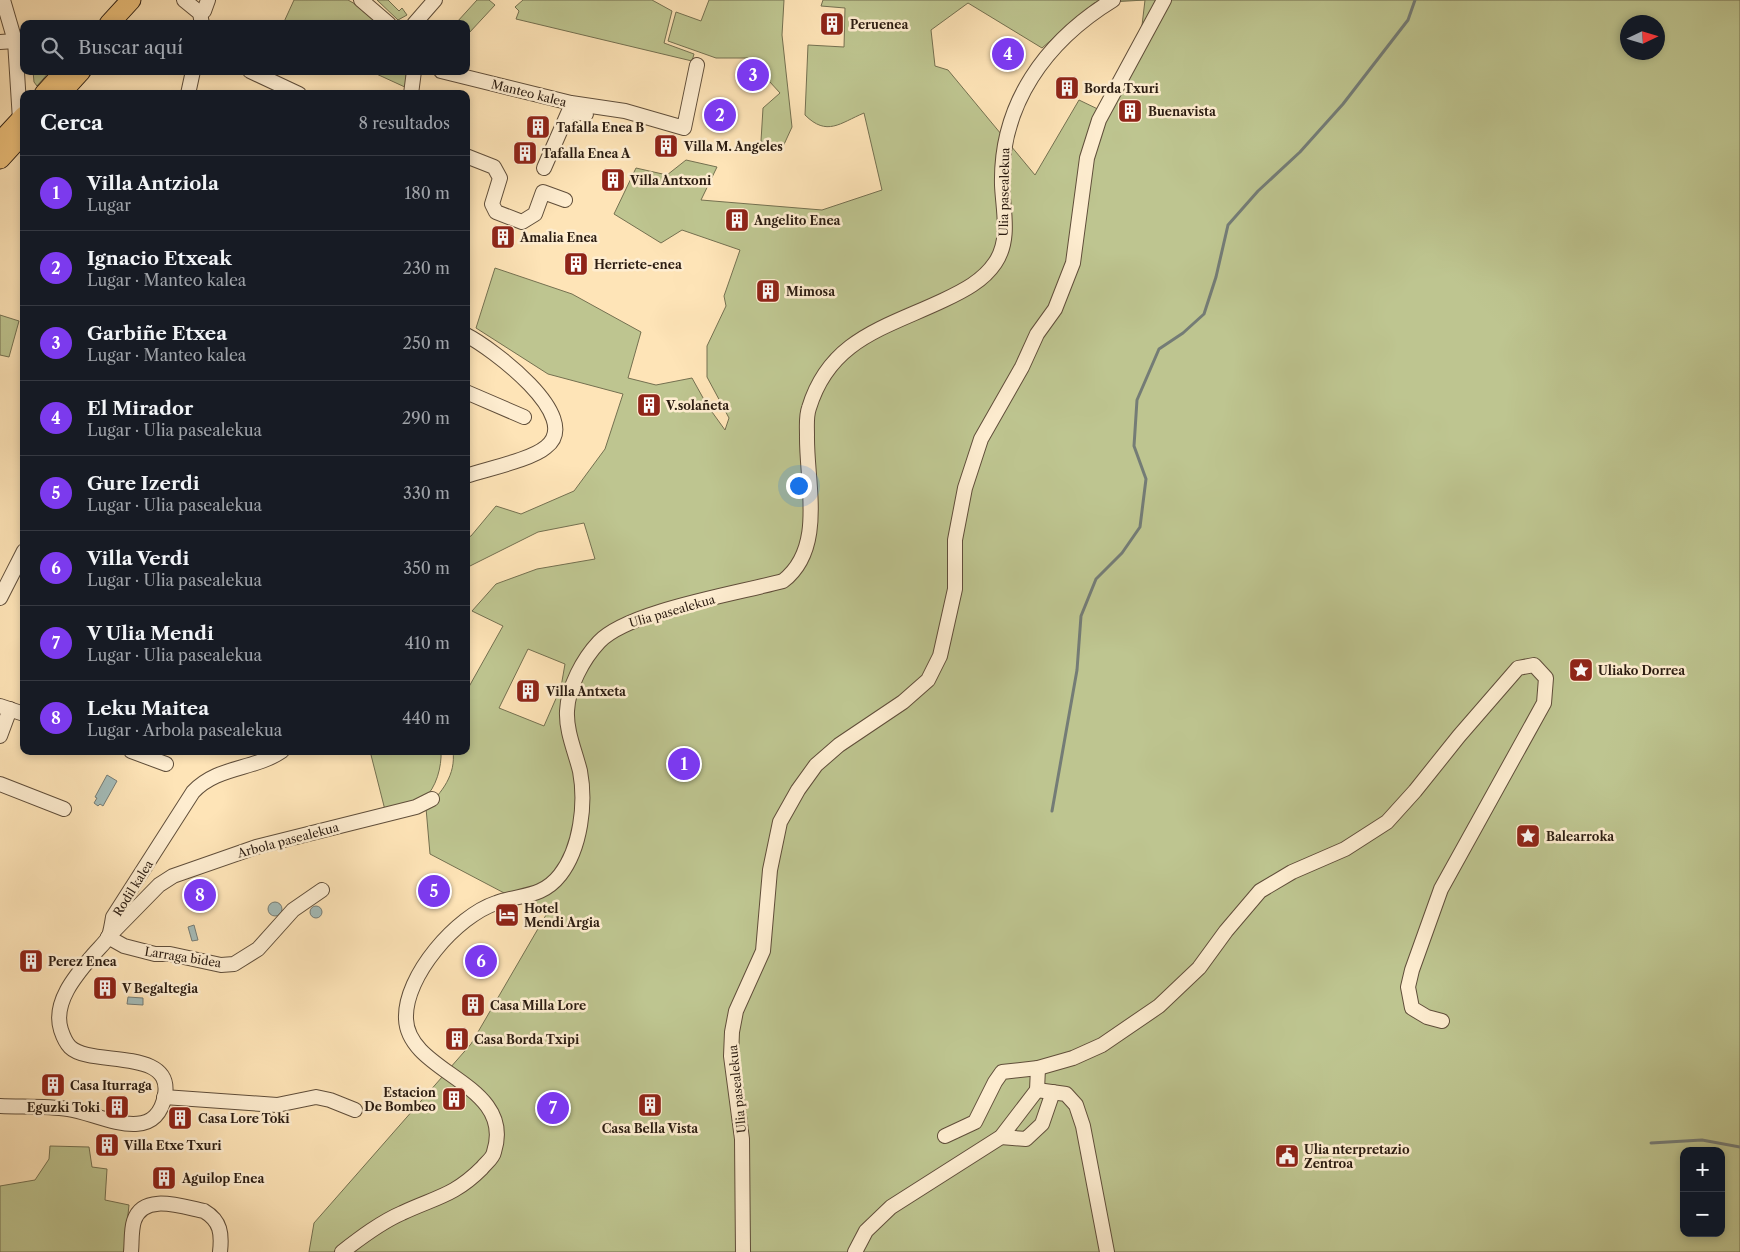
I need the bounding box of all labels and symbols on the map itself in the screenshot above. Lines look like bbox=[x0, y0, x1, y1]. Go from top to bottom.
building icon: Peruenea bbox=[819, 11, 845, 37]
north arrow bbox=[1620, 15, 1665, 60]
place label: Peruenea bbox=[850, 17, 909, 32]
pin: 4 bbox=[992, 35, 1024, 73]
pin: 3 bbox=[737, 56, 769, 94]
building icon: Borda Txuri bbox=[1054, 75, 1080, 101]
street label: Manteo kalea bbox=[490, 76, 569, 110]
place label: Borda Txuri bbox=[1084, 81, 1160, 96]
pin: 2 bbox=[704, 96, 736, 134]
building icon: Buenavista bbox=[1117, 98, 1143, 124]
place label: Buenavista bbox=[1148, 104, 1217, 119]
building icon: Tafalla Enea B bbox=[525, 114, 551, 140]
place label: Tafalla Enea B bbox=[556, 120, 644, 135]
building icon: Villa M. Angeles bbox=[653, 133, 679, 159]
place label: Villa M. Angeles bbox=[683, 139, 783, 154]
building icon: Tafalla Enea A bbox=[512, 140, 538, 166]
place label: Tafalla Enea A bbox=[542, 146, 631, 161]
street label: Ulia pasealekua bbox=[996, 147, 1012, 237]
building icon: Villa Antxoni bbox=[600, 167, 626, 193]
place label: Villa Antxoni bbox=[629, 173, 712, 188]
building icon: Angelito Enea bbox=[724, 207, 750, 233]
place label: Angelito Enea bbox=[753, 213, 842, 228]
building icon: Amalia Enea bbox=[490, 224, 516, 250]
place label: Amalia Enea bbox=[519, 230, 599, 245]
building icon: Herriete-enea bbox=[563, 251, 589, 277]
place label: Herriete-enea bbox=[594, 257, 683, 272]
building icon: Mimosa bbox=[755, 278, 781, 304]
place label: Mimosa bbox=[786, 284, 836, 299]
building icon: V.solañeta bbox=[636, 392, 662, 418]
place label: V.solañeta bbox=[665, 398, 730, 413]
your location bbox=[786, 473, 812, 499]
street label: Ulia pasealekua bbox=[627, 591, 717, 630]
place icon: Uliako Dorrea bbox=[1568, 657, 1594, 683]
place label: Uliako Dorrea bbox=[1598, 663, 1686, 678]
building icon: Villa Antxeta bbox=[515, 678, 541, 704]
place label: Villa Antxeta bbox=[545, 684, 627, 699]
pin: 1 bbox=[668, 745, 700, 783]
street label: Arbola pasealekua bbox=[235, 819, 341, 861]
place icon: Balearroka bbox=[1515, 823, 1541, 849]
place label: Balearroka bbox=[1546, 829, 1615, 844]
street label: Rodil kalea bbox=[110, 857, 157, 919]
pin: 5 bbox=[418, 872, 450, 910]
pin: 8 bbox=[184, 876, 216, 914]
place label: Hotel Mendi Argia bbox=[524, 901, 601, 930]
hotel icon: Hotel Mendi Argia bbox=[494, 902, 520, 928]
pin: 6 bbox=[465, 942, 497, 980]
street label: Larraga bidea bbox=[144, 944, 223, 971]
building icon: Perez Enea bbox=[18, 948, 44, 974]
place label: Perez Enea bbox=[48, 954, 118, 969]
building icon: V Begaltegia bbox=[92, 975, 118, 1001]
place label: V Begaltegia bbox=[121, 981, 199, 996]
building icon: Casa Milla Lore bbox=[460, 992, 486, 1018]
place label: Casa Milla Lore bbox=[490, 998, 586, 1013]
building icon: Casa Borda Txipi bbox=[444, 1026, 470, 1052]
place label: Casa Borda Txipi bbox=[474, 1032, 580, 1047]
street label: Ulia pasealekua bbox=[725, 1043, 749, 1134]
building icon: Casa Iturraga bbox=[40, 1072, 66, 1098]
place label: Casa Iturraga bbox=[70, 1078, 153, 1093]
place label: Estacion De Bombeo bbox=[364, 1085, 437, 1114]
building icon: Estacion De Bombeo bbox=[441, 1086, 467, 1112]
pin: 7 bbox=[537, 1089, 569, 1127]
building icon: Casa Bella Vista bbox=[637, 1092, 663, 1118]
building icon: Eguzki Toki bbox=[104, 1094, 130, 1120]
place label: Eguzki Toki bbox=[27, 1100, 101, 1115]
building icon: Casa Lore Toki bbox=[167, 1105, 193, 1131]
place label: Casa Lore Toki bbox=[198, 1111, 290, 1126]
place label: Casa Bella Vista bbox=[602, 1121, 699, 1136]
building icon: Villa Etxe Txuri bbox=[94, 1132, 120, 1158]
place label: Villa Etxe Txuri bbox=[123, 1138, 222, 1153]
place label: Ulia nterpretazio Zentroa bbox=[1304, 1142, 1410, 1171]
public building icon: Ulia nterpretazio Zentroa bbox=[1274, 1143, 1300, 1169]
building icon: Aguilop Enea bbox=[151, 1165, 177, 1191]
place label: Aguilop Enea bbox=[181, 1171, 265, 1186]

